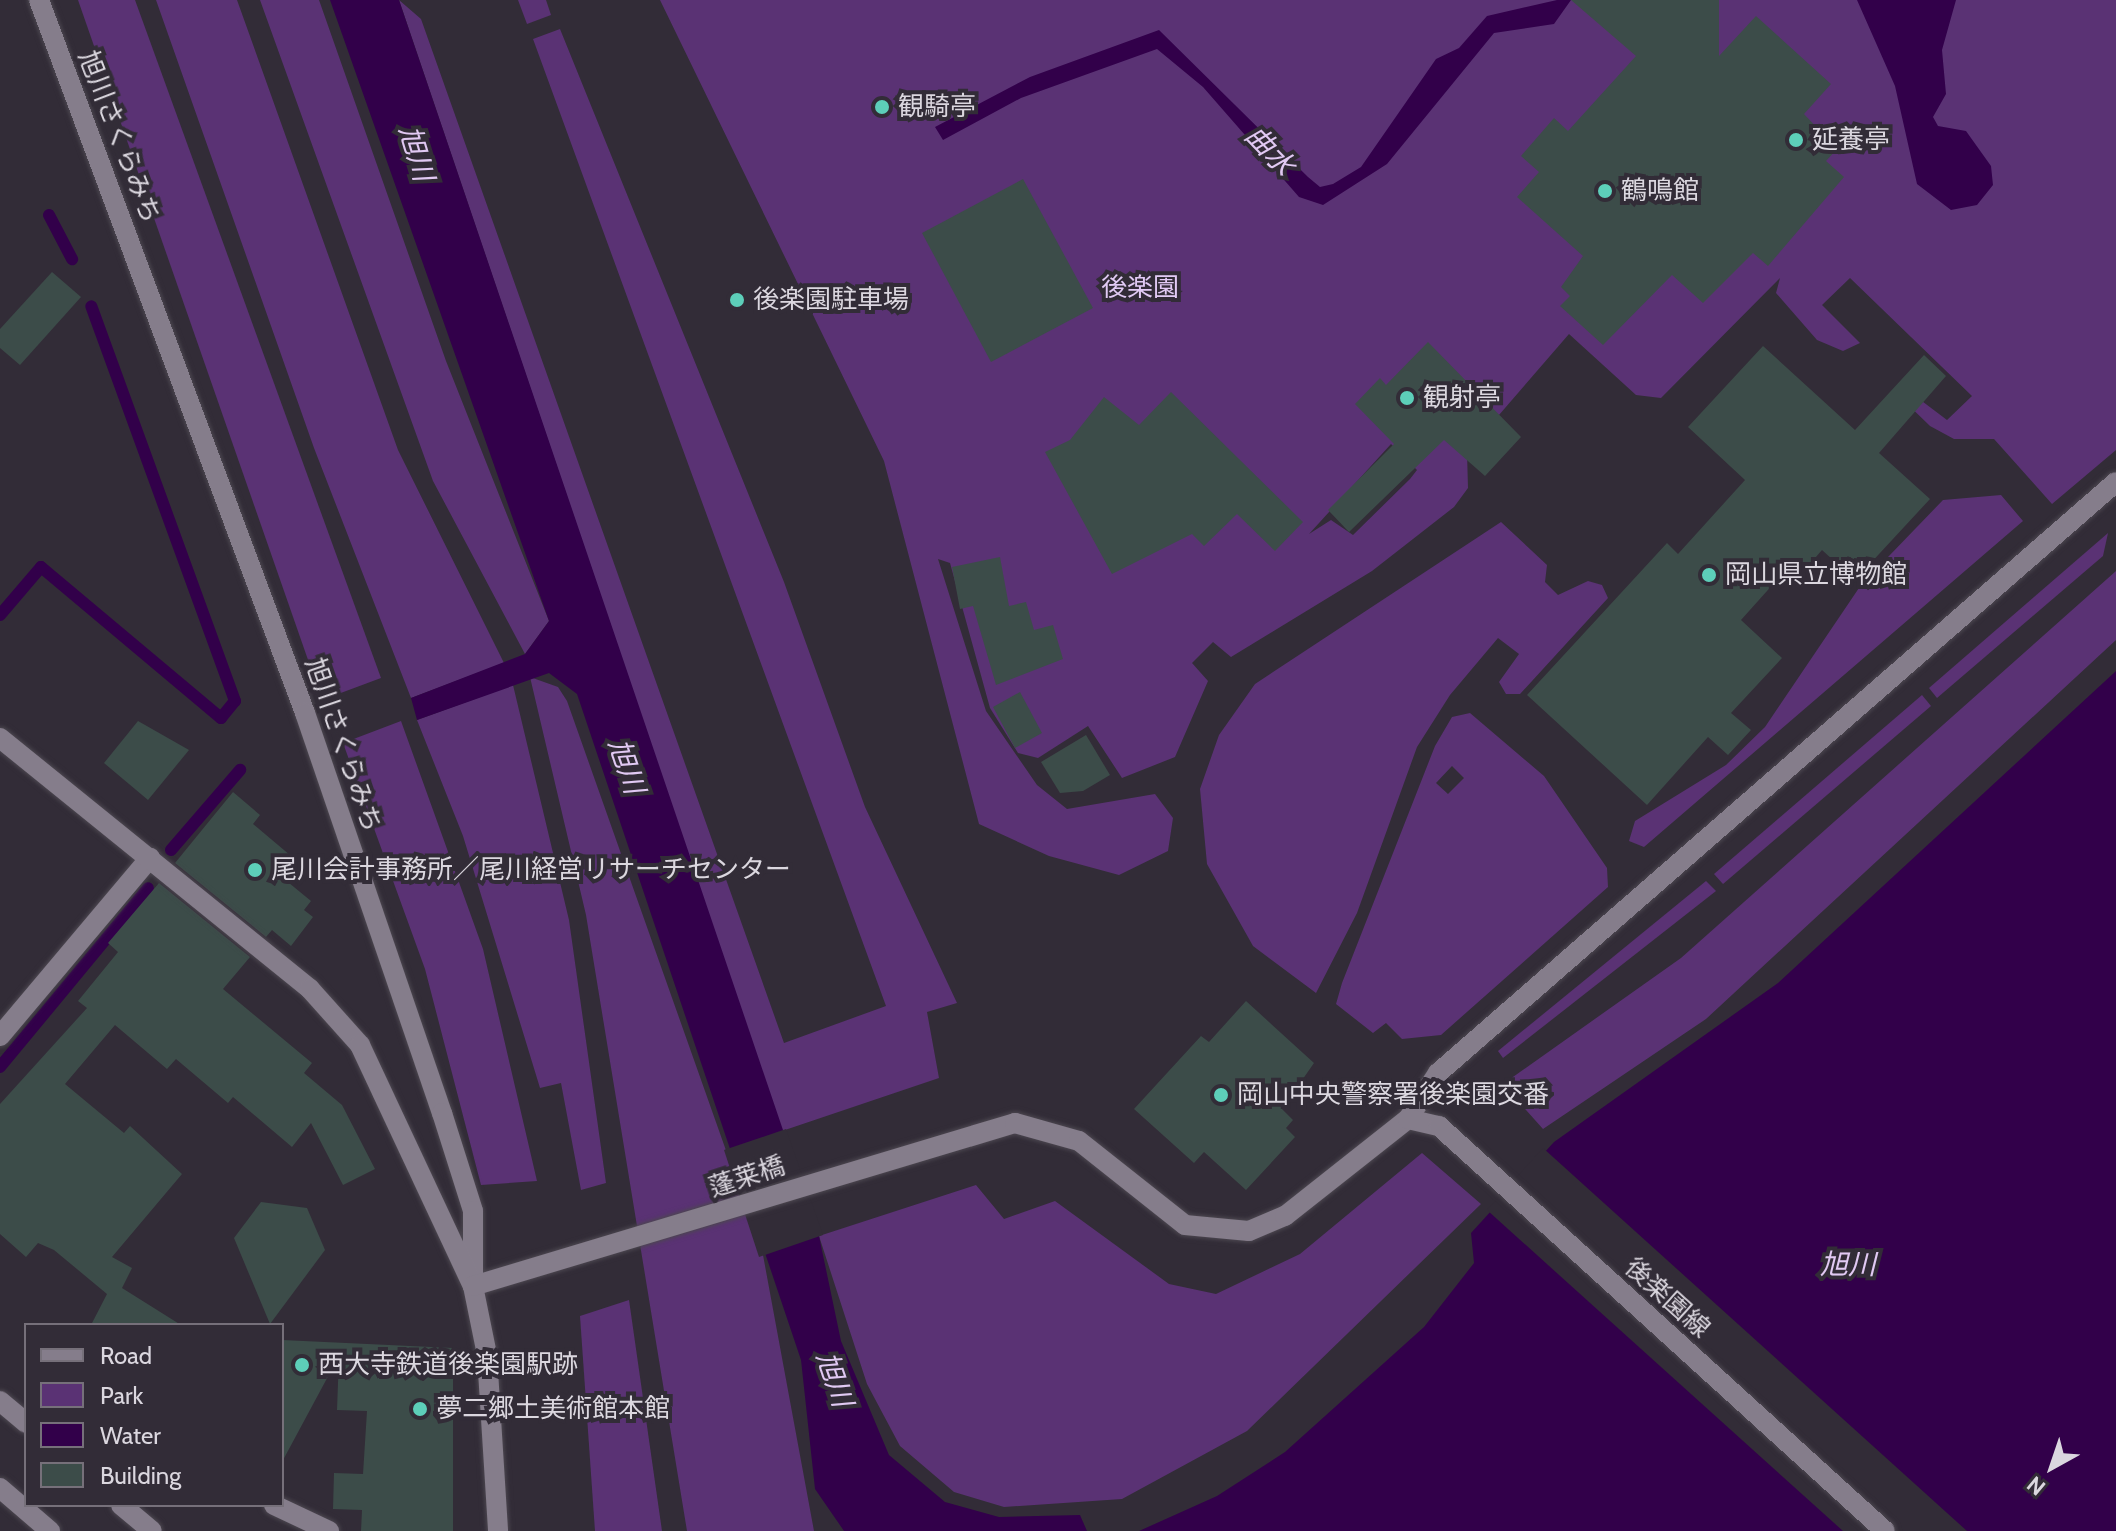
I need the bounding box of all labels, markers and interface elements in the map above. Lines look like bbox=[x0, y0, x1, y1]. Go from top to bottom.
street label: 旭川さくらみち bbox=[72, 46, 166, 228]
place label: 観騎亭 bbox=[898, 91, 976, 123]
marker: 観騎亭 bbox=[873, 98, 891, 116]
water label: 曲水 bbox=[1238, 118, 1302, 182]
water label: 旭川 bbox=[393, 121, 441, 185]
place label: 延養亭 bbox=[1812, 124, 1890, 156]
marker: 延養亭 bbox=[1787, 131, 1805, 149]
place label: 鶴鳴館 bbox=[1621, 175, 1699, 207]
marker: 鶴鳴館 bbox=[1596, 182, 1614, 200]
park label: 後楽園 bbox=[1101, 272, 1179, 304]
place label: 後楽園駐車場 bbox=[753, 284, 909, 316]
marker: 後楽園駐車場 bbox=[728, 291, 746, 309]
place label: 観射亭 bbox=[1423, 382, 1501, 414]
marker: 観射亭 bbox=[1398, 389, 1416, 407]
place label: 岡山県立博物館 bbox=[1725, 559, 1907, 591]
marker: 岡山県立博物館 bbox=[1700, 566, 1718, 584]
street label: 旭川さくらみち bbox=[299, 654, 387, 836]
water label: 旭川 bbox=[602, 734, 652, 798]
place label: 尾川会計事務所／尾川経営リサーチセンター bbox=[271, 854, 791, 886]
marker: 尾川会計事務所／尾川経営リサーチセンター bbox=[246, 861, 264, 879]
place label: 岡山中央警察署後楽園交番 bbox=[1237, 1079, 1549, 1111]
marker: 岡山中央警察署後楽園交番 bbox=[1212, 1086, 1230, 1104]
street label: 蓬莱橋 bbox=[705, 1150, 789, 1204]
water label: 旭川 bbox=[1820, 1247, 1876, 1281]
street label: 後楽園線 bbox=[1618, 1252, 1716, 1344]
legend bbox=[24, 1323, 284, 1507]
text: Road bbox=[100, 1341, 152, 1370]
water label: 旭川 bbox=[810, 1347, 860, 1411]
place label: 西大寺鉄道後楽園駅跡 bbox=[318, 1349, 578, 1381]
marker: 西大寺鉄道後楽園駅跡 bbox=[293, 1356, 311, 1374]
text: Park bbox=[100, 1381, 143, 1410]
place label: 夢二郷土美術館本館 bbox=[436, 1393, 670, 1425]
marker: 夢二郷土美術館本館 bbox=[411, 1400, 429, 1418]
text: Water bbox=[100, 1421, 161, 1450]
north arrow bbox=[2012, 1427, 2092, 1507]
text: Building bbox=[100, 1461, 181, 1490]
text: N bbox=[2022, 1470, 2051, 1501]

